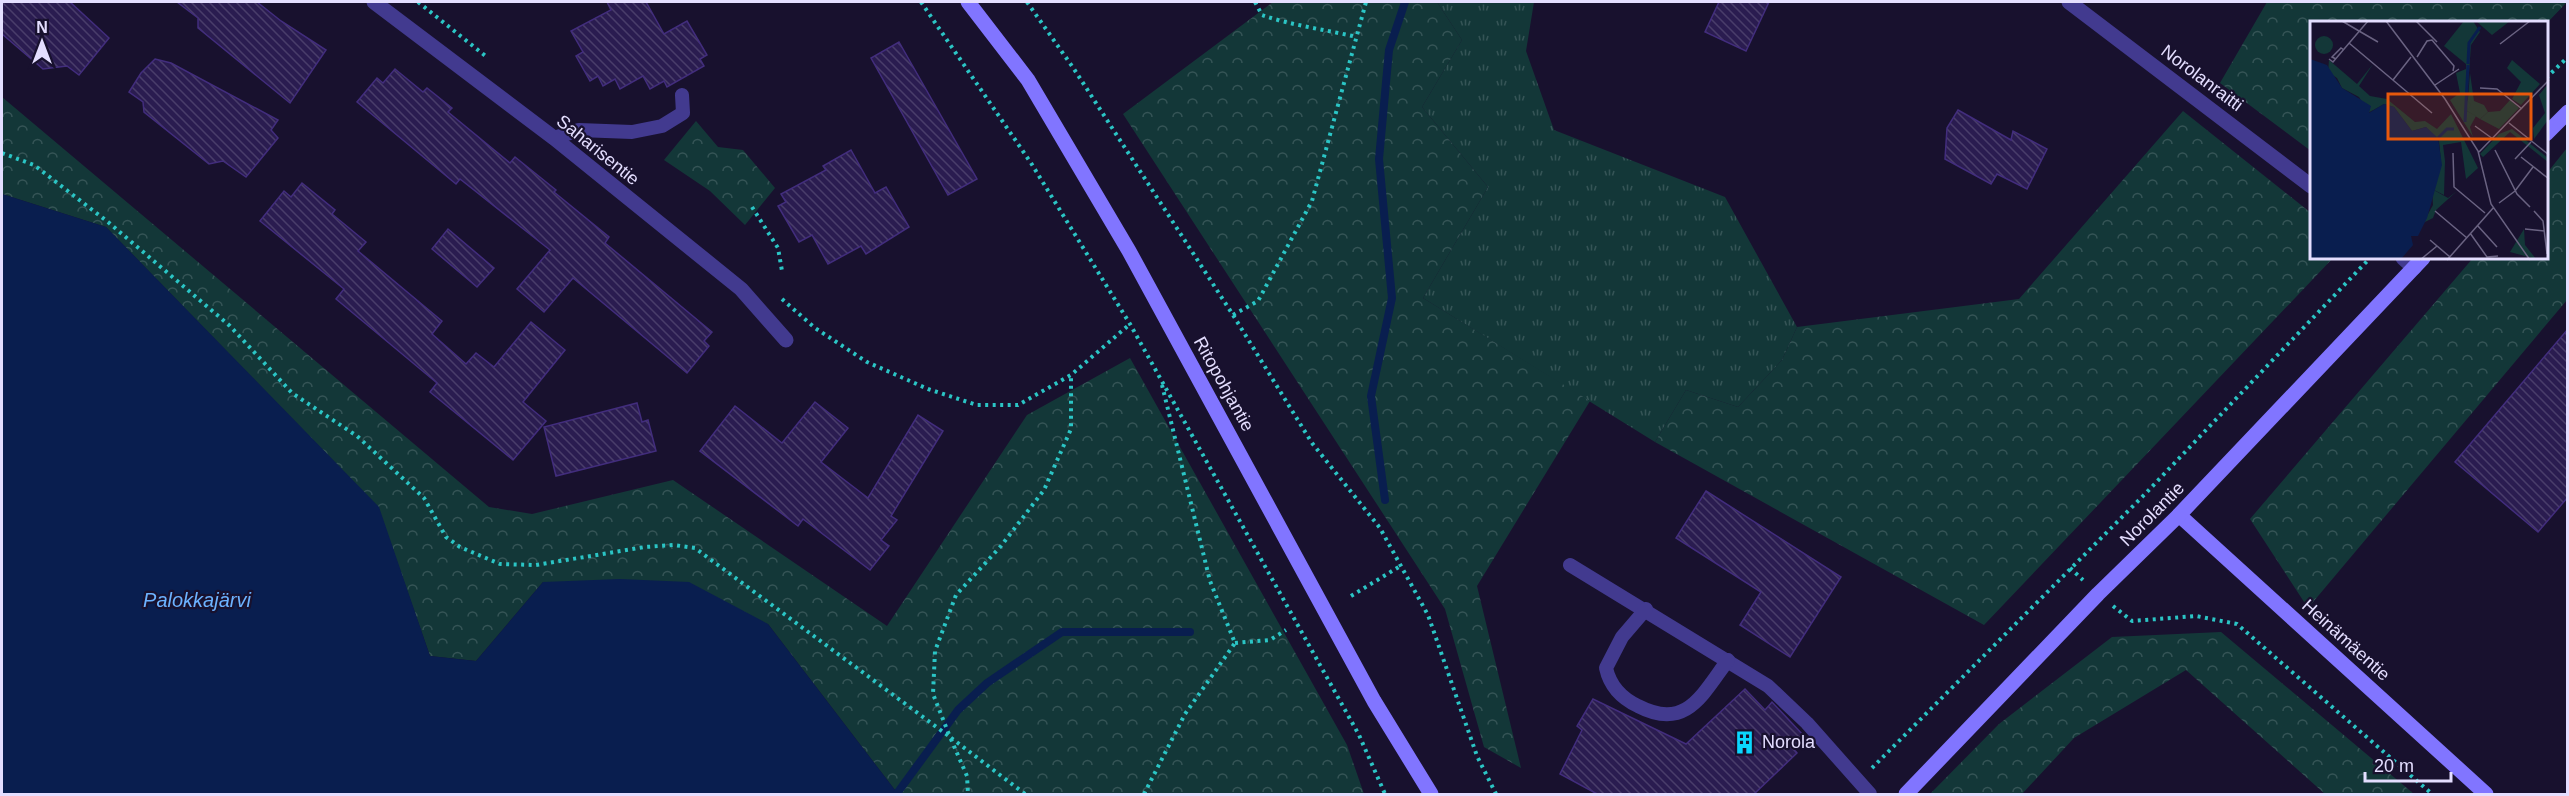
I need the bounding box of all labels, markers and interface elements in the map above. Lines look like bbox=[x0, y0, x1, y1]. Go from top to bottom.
north arrow bbox=[12, 12, 72, 72]
text: N bbox=[36, 19, 48, 36]
inset map bbox=[2310, 21, 2548, 260]
street label: Norolanraitti bbox=[2157, 41, 2247, 115]
street label: Saharisentie bbox=[553, 111, 643, 189]
street label: Ritopohjantie bbox=[1190, 333, 1258, 435]
street label: Norolantie bbox=[2116, 478, 2188, 550]
water label: Palokkajärvi bbox=[143, 589, 251, 611]
street label: Heinämäentie bbox=[2298, 595, 2394, 685]
building icon: Norola bbox=[1731, 729, 1757, 755]
place label: Norola bbox=[1762, 732, 1816, 752]
scale bar bbox=[2365, 745, 2450, 783]
text: 20 m bbox=[2374, 756, 2414, 776]

